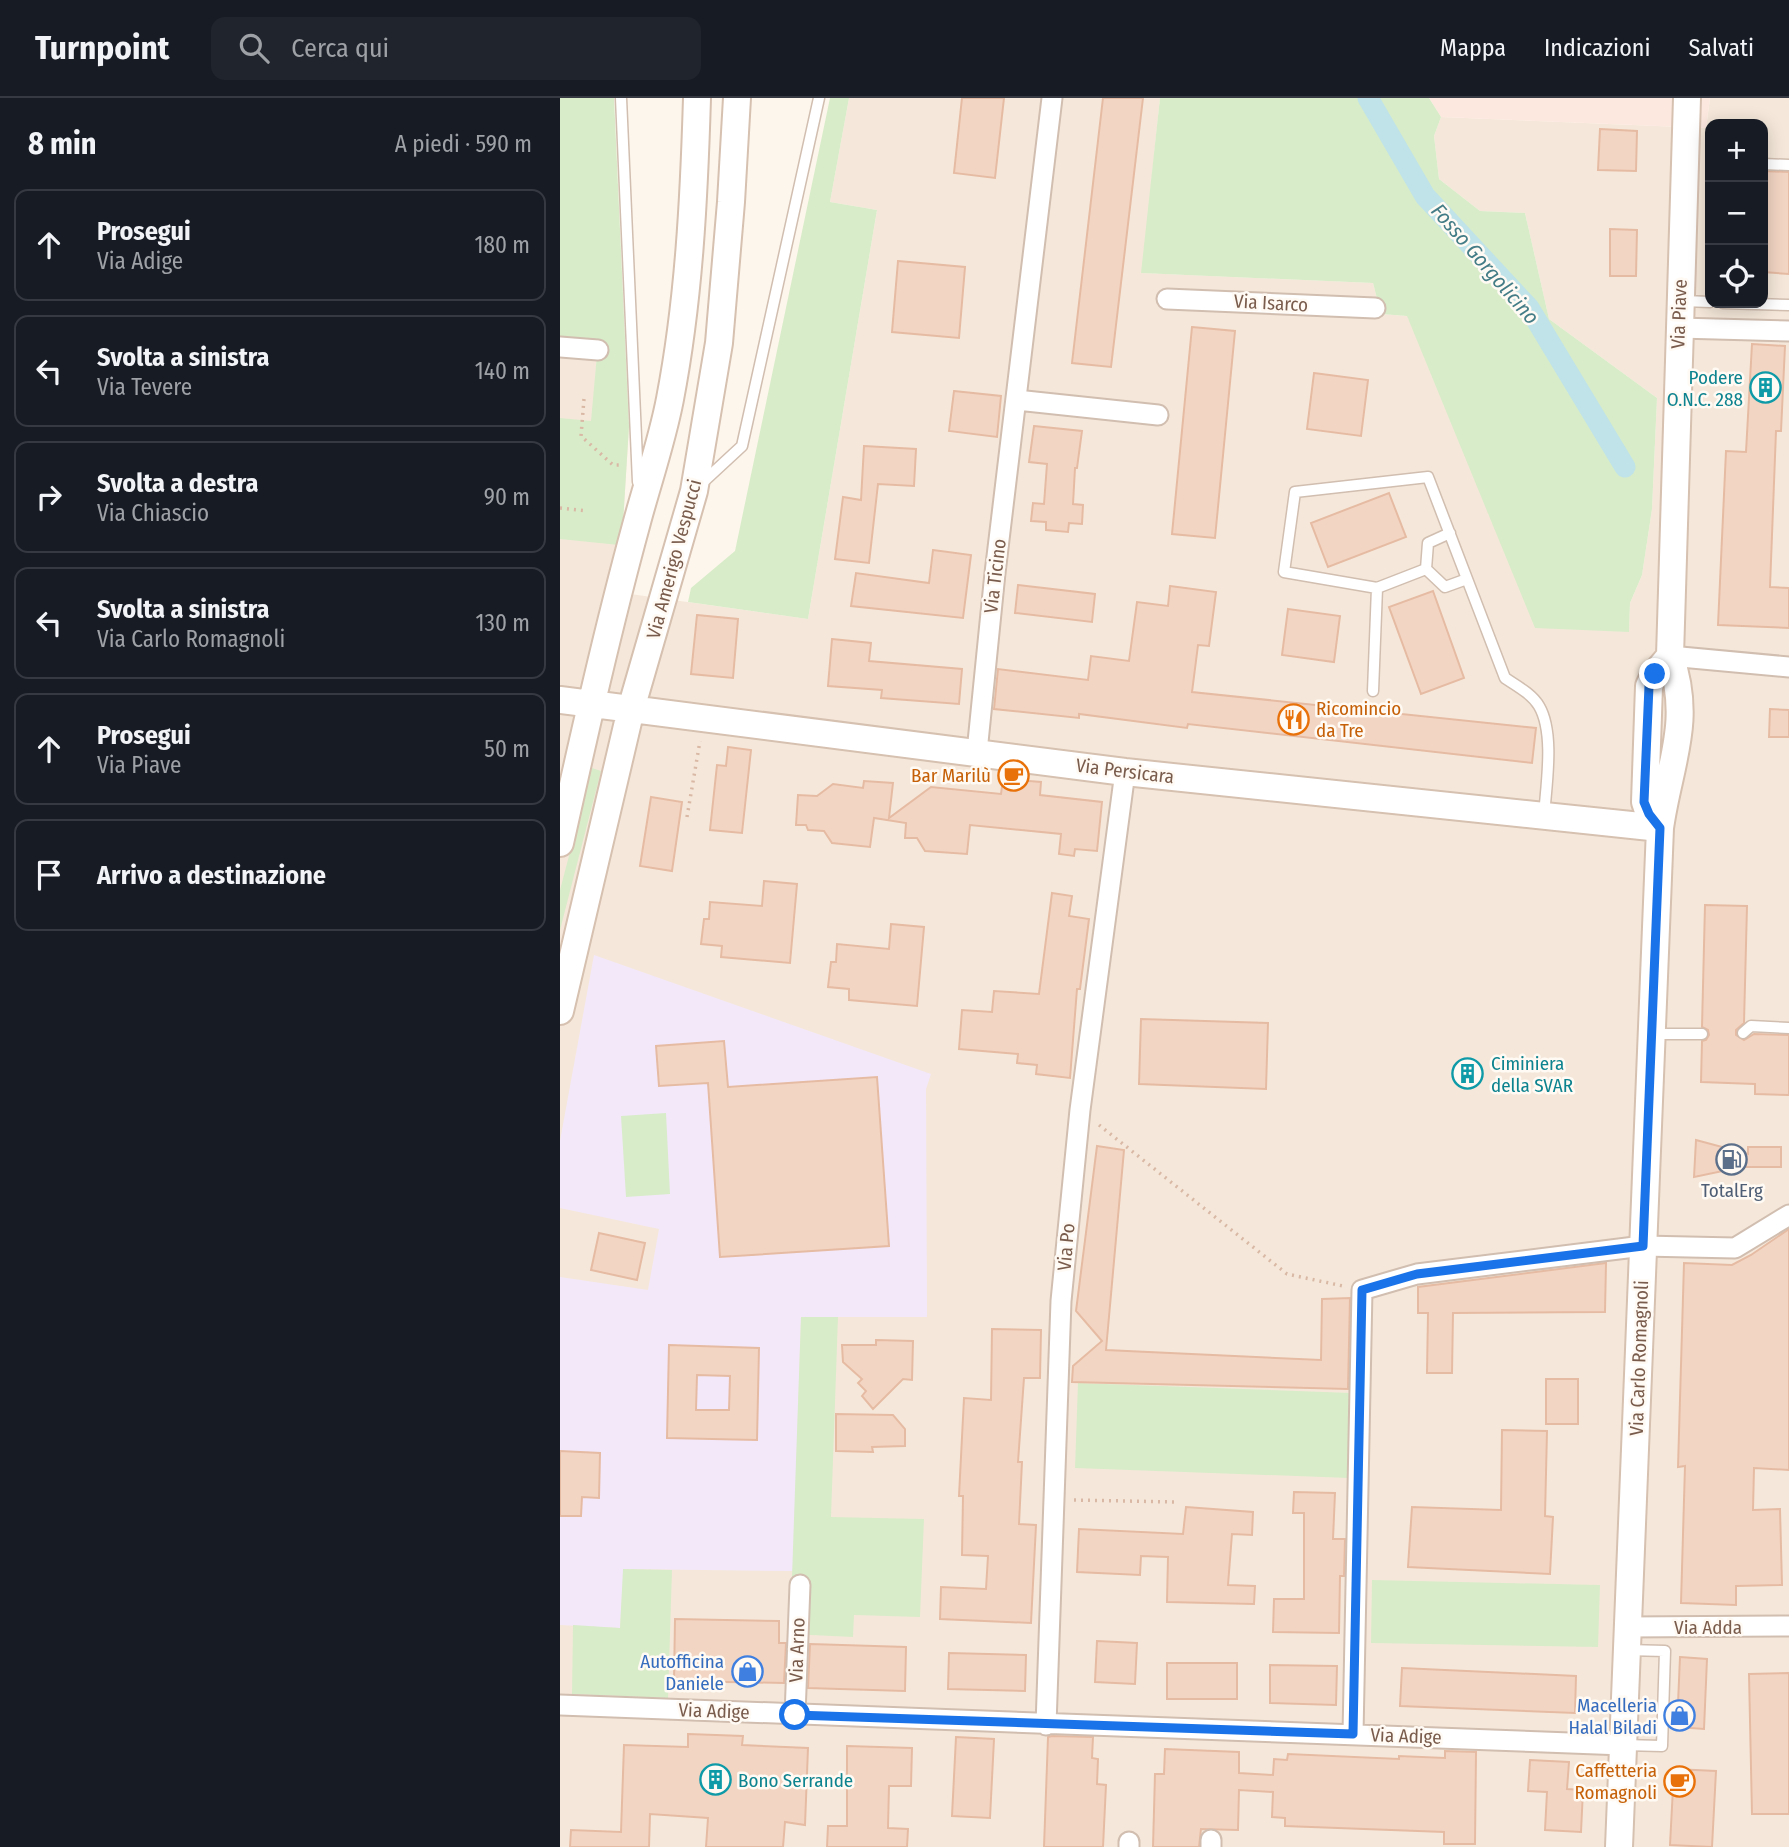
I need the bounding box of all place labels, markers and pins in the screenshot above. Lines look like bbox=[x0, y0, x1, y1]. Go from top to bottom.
place label: Podere O.N.C. 288 bbox=[1667, 366, 1743, 411]
building icon: Podere O.N.C. 288 bbox=[1749, 371, 1783, 405]
place label: Ricomincio da Tre bbox=[1316, 697, 1401, 742]
restaurant icon: Ricomincio da Tre bbox=[1276, 702, 1310, 736]
cafe icon: Bar Marilù bbox=[997, 758, 1031, 792]
place label: Bar Marilù bbox=[911, 764, 991, 787]
place label: Ciminiera della SVAR bbox=[1491, 1052, 1573, 1097]
building icon: Ciminiera della SVAR bbox=[1451, 1057, 1485, 1091]
fuel station icon: TotalErg bbox=[1715, 1142, 1749, 1176]
place label: TotalErg bbox=[1701, 1179, 1763, 1202]
place label: Autofficina Daniele bbox=[640, 1650, 724, 1695]
shop icon: Autofficina Daniele bbox=[730, 1655, 764, 1689]
place label: Macelleria Halal Biladi bbox=[1568, 1694, 1657, 1739]
shop icon: Macelleria Halal Biladi bbox=[1663, 1699, 1697, 1733]
place label: Caffetteria Romagnoli bbox=[1574, 1759, 1657, 1804]
building icon: Bono Serrande bbox=[698, 1763, 732, 1797]
cafe icon: Caffetteria Romagnoli bbox=[1663, 1764, 1697, 1798]
place label: Bono Serrande bbox=[738, 1769, 853, 1792]

